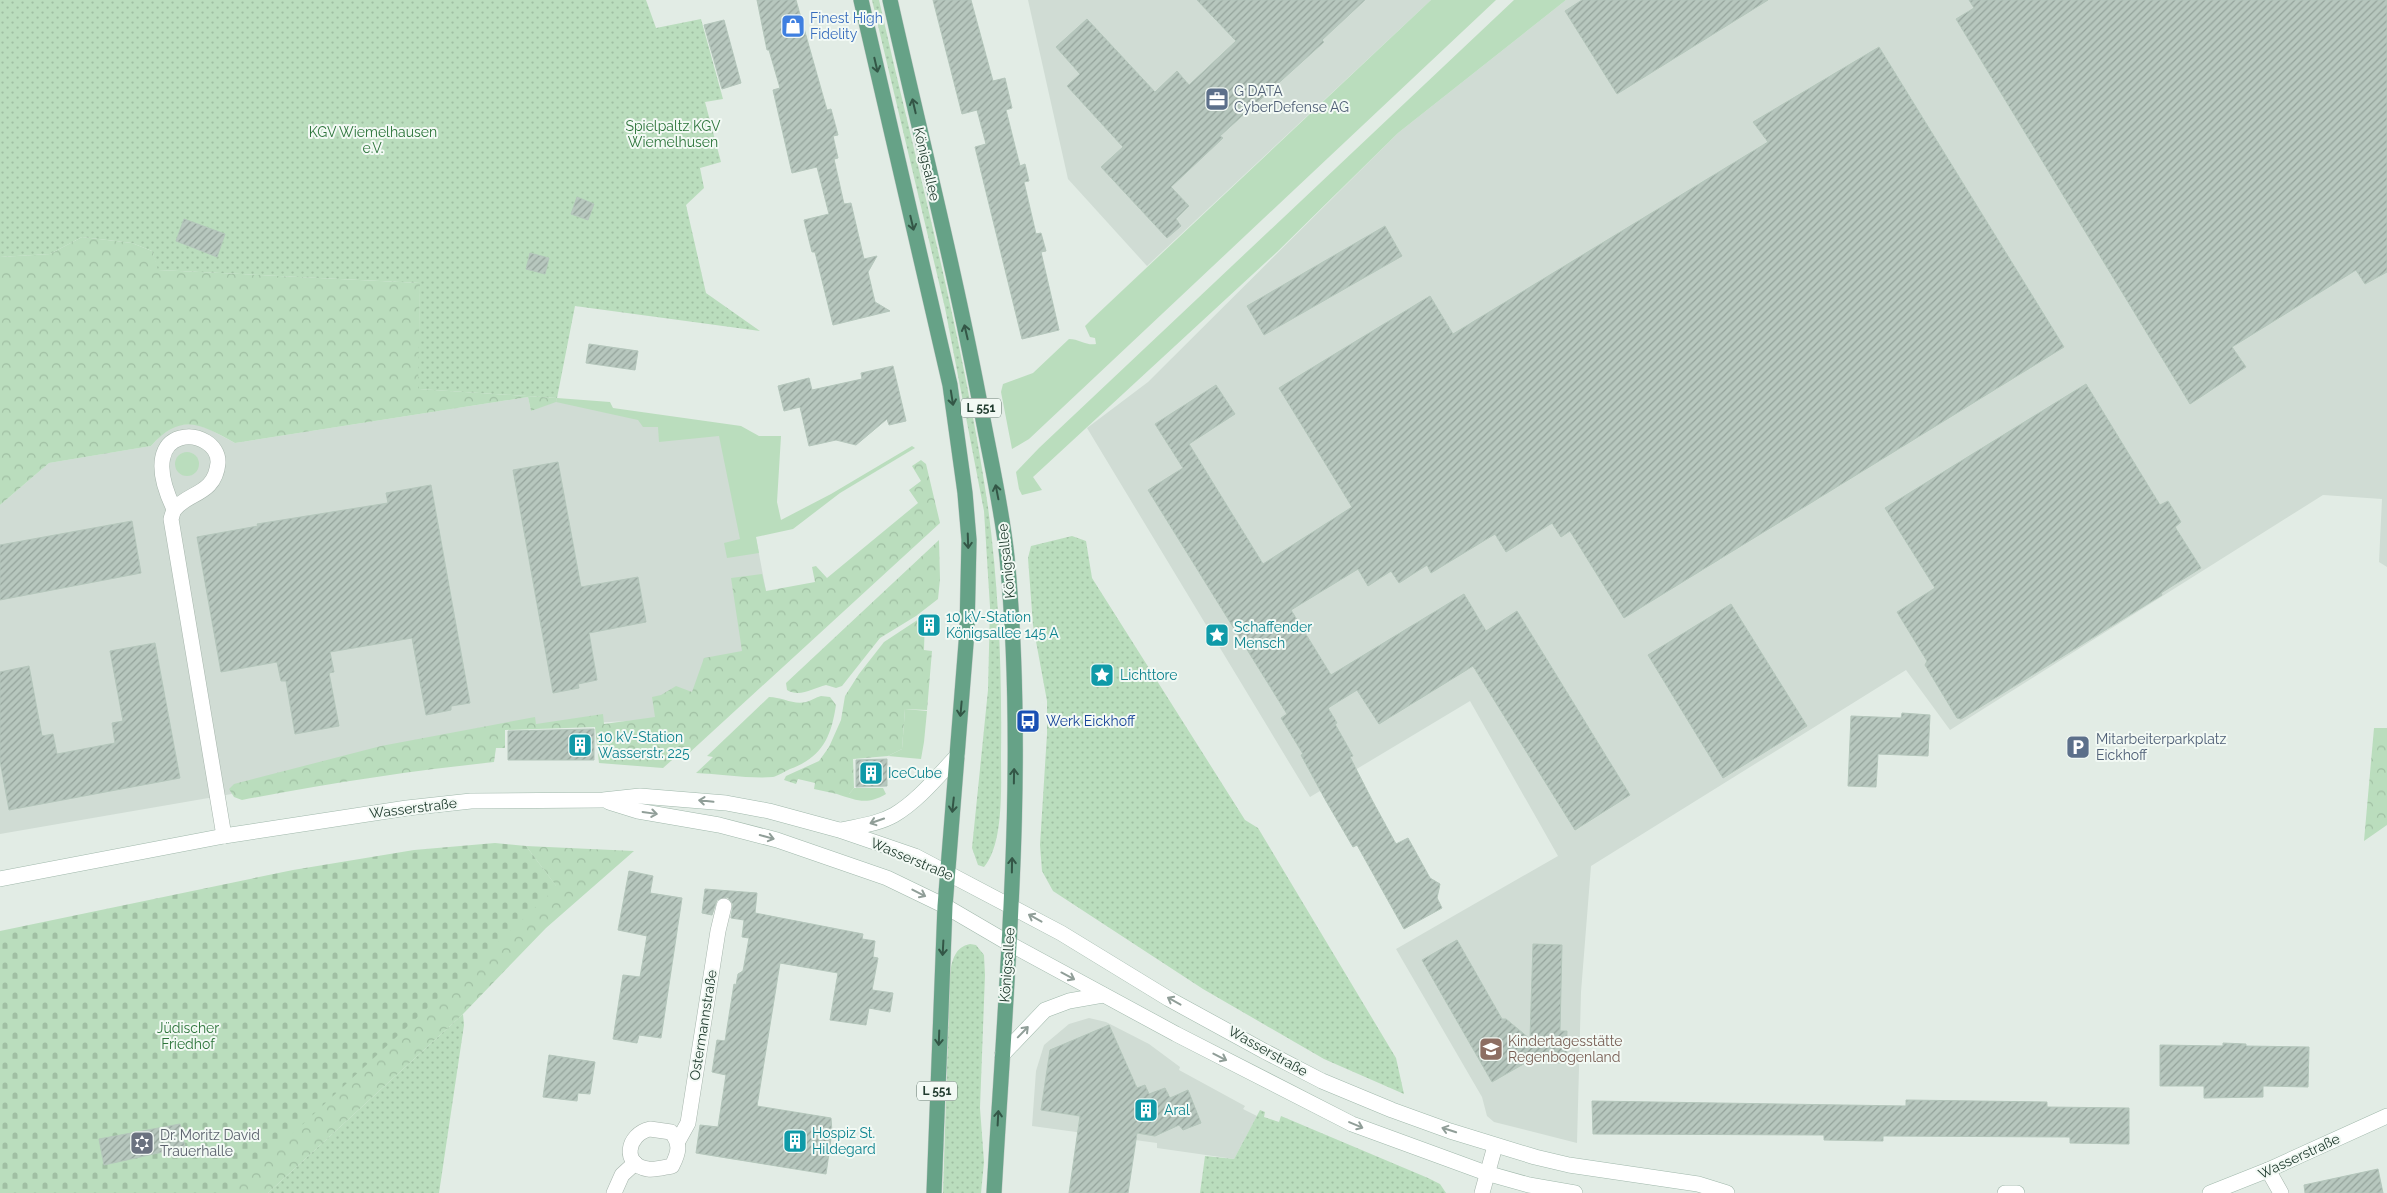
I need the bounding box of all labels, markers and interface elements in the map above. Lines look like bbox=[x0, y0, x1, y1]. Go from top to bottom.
place label: Finest High Fidelity bbox=[810, 10, 883, 42]
shop icon: Finest High Fidelity bbox=[780, 13, 806, 39]
one-way arrow bbox=[872, 56, 881, 72]
place label: G DATA CyberDefense AG bbox=[1234, 83, 1349, 115]
office icon: G DATA CyberDefense AG bbox=[1204, 86, 1230, 112]
one-way arrow bbox=[909, 98, 918, 114]
park label: Spielpaltz KGV Wiemelhusen bbox=[625, 118, 721, 150]
park label: KGV Wiemelhausen e.V. bbox=[309, 124, 437, 156]
street label: Königsallee bbox=[911, 126, 943, 202]
one-way arrow bbox=[908, 214, 917, 230]
one-way arrow bbox=[961, 325, 970, 341]
one-way arrow bbox=[948, 390, 958, 406]
road number: L 551 bbox=[961, 398, 1001, 418]
one-way arrow bbox=[991, 484, 1001, 500]
street label: Königsallee bbox=[994, 523, 1018, 599]
one-way arrow bbox=[964, 533, 973, 549]
place label: 10 kV-Station Königsallee 145 A bbox=[946, 609, 1059, 641]
building icon: 10 kV-Station Königsallee 145 A bbox=[916, 612, 942, 638]
place label: Schaffender Mensch bbox=[1234, 619, 1312, 651]
place icon: Schaffender Mensch bbox=[1204, 622, 1230, 648]
place icon: Lichttore bbox=[1089, 662, 1115, 688]
place label: Lichttore bbox=[1120, 667, 1178, 683]
one-way arrow bbox=[956, 700, 966, 716]
bus stop icon: Werk Eickhoff bbox=[1015, 708, 1041, 734]
place label: Werk Eickhoff bbox=[1046, 713, 1136, 729]
place label: 10 kV-Station Wasserstr. 225 bbox=[598, 729, 690, 761]
place label: Mitarbeiterparkplatz Eickhoff bbox=[2096, 731, 2226, 763]
building icon: 10 kV-Station Wasserstr. 225 bbox=[567, 732, 593, 758]
parking icon: Mitarbeiterparkplatz Eickhoff bbox=[2065, 734, 2091, 760]
building icon: IceCube bbox=[858, 760, 884, 786]
place label: IceCube bbox=[888, 765, 942, 781]
one-way arrow bbox=[1009, 768, 1019, 784]
street label: Wasserstraße bbox=[368, 795, 458, 821]
one-way arrow bbox=[699, 796, 715, 806]
one-way arrow bbox=[948, 797, 957, 813]
one-way arrow bbox=[642, 808, 658, 818]
one-way arrow bbox=[869, 817, 885, 827]
one-way arrow bbox=[758, 833, 774, 842]
street label: Wasserstraße bbox=[868, 834, 956, 884]
one-way arrow bbox=[1007, 857, 1017, 874]
one-way arrow bbox=[911, 889, 926, 898]
one-way arrow bbox=[1027, 913, 1042, 923]
street label: Königsallee bbox=[996, 927, 1018, 1003]
one-way arrow bbox=[938, 939, 947, 955]
street label: Ostermannstraße bbox=[686, 969, 720, 1081]
one-way arrow bbox=[1060, 971, 1075, 981]
one-way arrow bbox=[1168, 996, 1182, 1006]
park label: Jüdischer Friedhof bbox=[157, 1020, 219, 1052]
street label: Wasserstraße bbox=[1226, 1023, 1310, 1079]
one-way arrow bbox=[1017, 1026, 1029, 1039]
one-way arrow bbox=[934, 1030, 943, 1046]
place label: Kindertagesstätte Regenbogenland bbox=[1508, 1033, 1623, 1065]
school or university icon: Kindertagesstätte Regenbogenland bbox=[1478, 1036, 1504, 1062]
one-way arrow bbox=[1212, 1052, 1227, 1062]
road number: L 551 bbox=[917, 1082, 957, 1100]
building icon: Aral bbox=[1133, 1097, 1159, 1123]
place label: Aral bbox=[1164, 1102, 1190, 1118]
one-way arrow bbox=[994, 1110, 1003, 1126]
one-way arrow bbox=[1348, 1121, 1363, 1130]
place label: Hospiz St. Hildegard bbox=[812, 1125, 876, 1157]
one-way arrow bbox=[1441, 1125, 1457, 1135]
place label: Dr. Moritz David Trauerhalle bbox=[160, 1127, 260, 1159]
building icon: Hospiz St. Hildegard bbox=[782, 1128, 808, 1154]
synagogue icon: Dr. Moritz David Trauerhalle bbox=[129, 1130, 155, 1156]
street label: Wasserstraße bbox=[2256, 1130, 2342, 1182]

